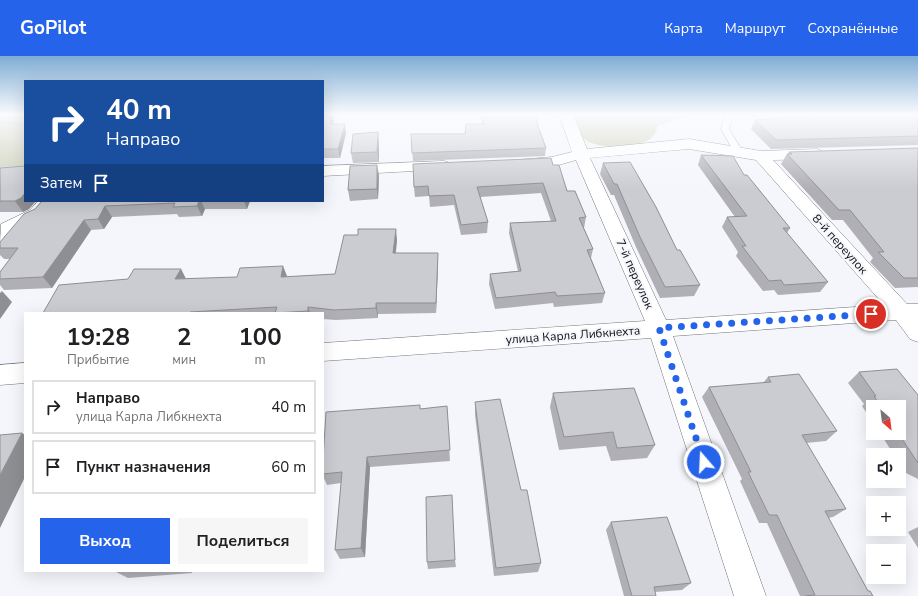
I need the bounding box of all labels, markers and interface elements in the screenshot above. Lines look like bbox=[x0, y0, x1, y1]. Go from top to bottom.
text: GoPilot bbox=[20, 15, 86, 41]
text: Карта bbox=[664, 19, 703, 38]
text: Маршрут bbox=[725, 19, 786, 38]
text: Сохранённые bbox=[808, 19, 898, 38]
text: 40 m bbox=[106, 91, 172, 129]
icon: right bbox=[40, 96, 92, 148]
text: Направо bbox=[106, 127, 180, 151]
icon: arrive bbox=[90, 172, 112, 194]
text: Затем bbox=[40, 173, 82, 193]
street label: 8-й переулок bbox=[809, 211, 872, 278]
street label: 7-й переулок bbox=[612, 236, 658, 312]
pin bbox=[854, 297, 888, 331]
icon: arrive bbox=[860, 303, 882, 325]
text: 19:28 bbox=[66, 321, 130, 353]
text: 2 bbox=[177, 321, 191, 353]
text: 100 bbox=[238, 321, 282, 353]
street label: улица Карла Либкнехта bbox=[505, 322, 641, 348]
text: Прибытие bbox=[67, 351, 129, 369]
text: мин bbox=[172, 351, 196, 369]
text: m bbox=[254, 351, 266, 369]
text: Направо bbox=[76, 388, 140, 408]
icon: right bbox=[42, 396, 64, 418]
text: 40 m bbox=[271, 397, 306, 417]
north arrow bbox=[866, 400, 906, 440]
map controls bbox=[866, 400, 906, 584]
text: улица Карла Либкнехта bbox=[76, 408, 222, 426]
position arrow bbox=[683, 441, 725, 483]
button: sound bbox=[866, 448, 906, 488]
icon: arrive bbox=[42, 456, 64, 478]
text: Пункт назначения bbox=[76, 457, 211, 477]
text: 60 m bbox=[271, 457, 306, 477]
button: + bbox=[866, 496, 906, 536]
button: Выход bbox=[40, 518, 170, 564]
button: Поделиться bbox=[178, 518, 308, 564]
button: − bbox=[866, 544, 906, 584]

